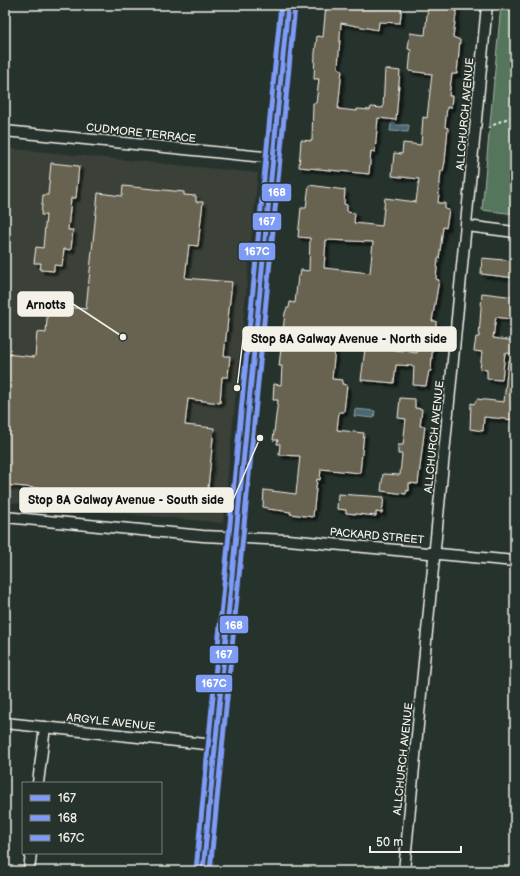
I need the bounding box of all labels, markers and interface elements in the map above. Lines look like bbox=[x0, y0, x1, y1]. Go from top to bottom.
street label: ALLCHURCH AVENUE bbox=[454, 57, 476, 171]
street label: CUDMORE TERRACE bbox=[85, 121, 197, 145]
line badge: 168 bbox=[261, 183, 292, 202]
text: 168 bbox=[268, 186, 286, 199]
line badge: 167 bbox=[252, 212, 282, 231]
text: 167 bbox=[258, 215, 276, 228]
line badge: 167C bbox=[238, 242, 276, 261]
text: 167C bbox=[244, 245, 270, 258]
callout: Arnotts bbox=[18, 292, 73, 316]
text: Arnotts bbox=[25, 298, 66, 313]
callout: Stop 8A Galway Avenue - North side bbox=[243, 327, 456, 351]
text: Stop 8A Galway Avenue - North side bbox=[251, 332, 447, 347]
street label: ALLCHURCH AVENUE bbox=[422, 380, 446, 494]
callout: Stop 8A Galway Avenue - South side bbox=[20, 488, 233, 512]
text: Stop 8A Galway Avenue - South side bbox=[28, 493, 224, 508]
street label: PACKARD STREET bbox=[329, 525, 425, 547]
line badge: 168 bbox=[219, 615, 249, 634]
text: 168 bbox=[225, 619, 243, 632]
line badge: 167 bbox=[209, 645, 239, 664]
text: 167 bbox=[215, 648, 233, 661]
line badge: 167C bbox=[195, 674, 233, 693]
text: 167C bbox=[201, 677, 227, 690]
street label: ALLCHURCH AVENUE bbox=[391, 702, 415, 816]
street label: ARGYLE AVENUE bbox=[66, 711, 156, 733]
legend bbox=[22, 782, 162, 854]
text: 167 bbox=[58, 791, 76, 806]
text: 168 bbox=[58, 811, 77, 826]
scale bar bbox=[370, 828, 461, 854]
text: 167C bbox=[58, 831, 85, 846]
text: 50 m bbox=[376, 835, 403, 850]

